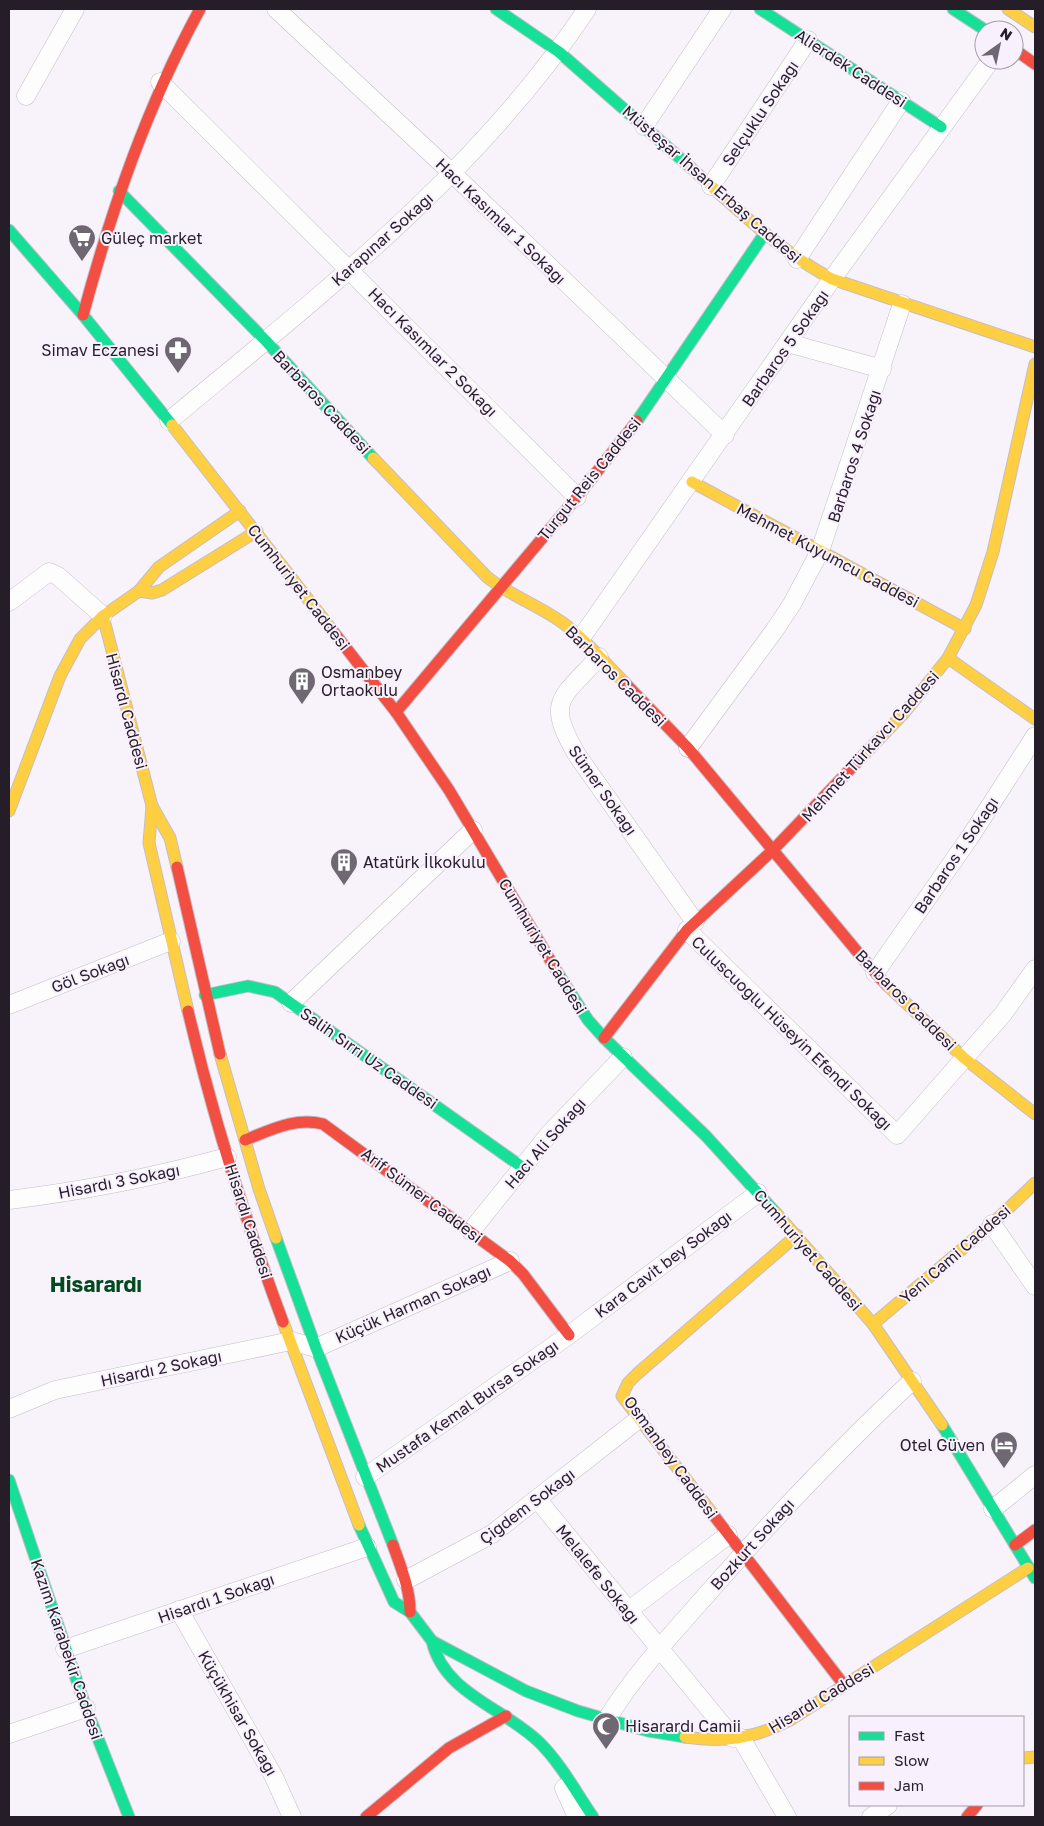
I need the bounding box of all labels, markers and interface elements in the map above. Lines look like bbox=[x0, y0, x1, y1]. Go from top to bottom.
north arrow bbox=[974, 20, 1024, 70]
street label: Alierdek Caddesi bbox=[791, 24, 911, 112]
text: N bbox=[997, 24, 1015, 44]
street label: Selçuklu Sokağı bbox=[717, 57, 803, 169]
street label: Müsteşar İhsan Erbaş Caddesi bbox=[618, 101, 806, 267]
street label: Hacı Kasımlar 1 Sokağı bbox=[432, 154, 570, 288]
street label: Karapınar Sokağı bbox=[327, 188, 437, 290]
supermarket icon: Güleç market bbox=[67, 223, 97, 262]
place label: Güleç market bbox=[101, 228, 203, 248]
street label: Hacı Kasımlar 2 Sokağı bbox=[364, 283, 502, 421]
street label: Barbaros 5 Sokağı bbox=[737, 286, 833, 410]
pharmacy icon: Simav Eczanesi bbox=[163, 335, 193, 374]
place label: Simav Eczanesi bbox=[41, 340, 159, 360]
street label: Barbaros Caddesi bbox=[269, 346, 375, 458]
street label: Barbaros 4 Sokağı bbox=[823, 387, 885, 525]
street label: Turgut Reis Caddesi bbox=[533, 413, 645, 545]
street label: Mehmet Kuyumcu Caddesi bbox=[733, 498, 923, 612]
street label: Cumhuriyet Caddesi bbox=[243, 520, 355, 654]
street label: Barbaros Caddesi bbox=[561, 621, 671, 731]
street label: Hisardı Caddesi bbox=[102, 651, 152, 771]
place label: Osmanbey Ortaokulu bbox=[321, 662, 402, 700]
building icon: Osmanbey Ortaokulu bbox=[287, 666, 317, 705]
street label: Mehmet Türkavcı Caddesi bbox=[797, 666, 943, 826]
street label: Sümer Sokağı bbox=[565, 741, 641, 839]
street label: Barbaros 1 Sokağı bbox=[909, 793, 1003, 917]
building icon: Atatürk İlkokulu bbox=[329, 847, 359, 886]
place label: Atatürk İlkokulu bbox=[363, 852, 486, 872]
street label: Cumhuriyet Caddesi bbox=[495, 875, 591, 1017]
street label: Culuscuoğlu Hüseyin Efendi Sokağı bbox=[687, 932, 897, 1134]
street label: Barbaros Caddesi bbox=[851, 945, 961, 1055]
street label: Göl Sokağı bbox=[48, 949, 132, 997]
street label: Salih Sırrı Uz Caddesi bbox=[296, 1003, 442, 1113]
street label: Hacı Ali Sokağı bbox=[500, 1093, 590, 1193]
street label: Arif Sümer Caddesi bbox=[358, 1143, 486, 1247]
street label: Hisardı 3 Sokağı bbox=[57, 1159, 181, 1203]
street label: Hisardı Caddesi bbox=[221, 1161, 277, 1281]
street label: Cumhuriyet Caddesi bbox=[750, 1185, 866, 1315]
street label: Yeni Cami Caddesi bbox=[895, 1200, 1015, 1308]
street label: Kara Cavit bey Sokağı bbox=[591, 1206, 735, 1322]
street label: Küçük Harman Sokağı bbox=[332, 1261, 494, 1347]
district label: Hisarardı bbox=[50, 1271, 142, 1297]
street label: Mustafa Kemal Bursa Sokağı bbox=[372, 1335, 562, 1477]
street label: Hisardı 2 Sokağı bbox=[99, 1345, 223, 1391]
street label: Osmanbey Caddesi bbox=[620, 1392, 722, 1522]
hotel icon: Otel Güven bbox=[989, 1430, 1019, 1469]
place label: Otel Güven bbox=[900, 1435, 985, 1455]
street label: Çiğdem Sokağı bbox=[475, 1464, 579, 1548]
street label: Bozkurt Sokağı bbox=[706, 1494, 798, 1594]
street label: Melalefe Sokağı bbox=[552, 1520, 644, 1628]
street label: Kazım Karabekir Caddesi bbox=[27, 1556, 107, 1742]
street label: Hisardı 1 Sokağı bbox=[155, 1569, 277, 1627]
street label: Küçükhisar Sokağı bbox=[194, 1647, 282, 1779]
street label: Hisardı Caddesi bbox=[764, 1659, 878, 1737]
mosque icon: Hisarardı Camii bbox=[591, 1711, 621, 1750]
place label: Hisarardı Camii bbox=[625, 1716, 741, 1736]
legend bbox=[849, 1716, 1024, 1806]
text: Fast bbox=[894, 1726, 925, 1744]
text: Slow bbox=[894, 1751, 929, 1769]
text: Jam bbox=[894, 1776, 924, 1794]

